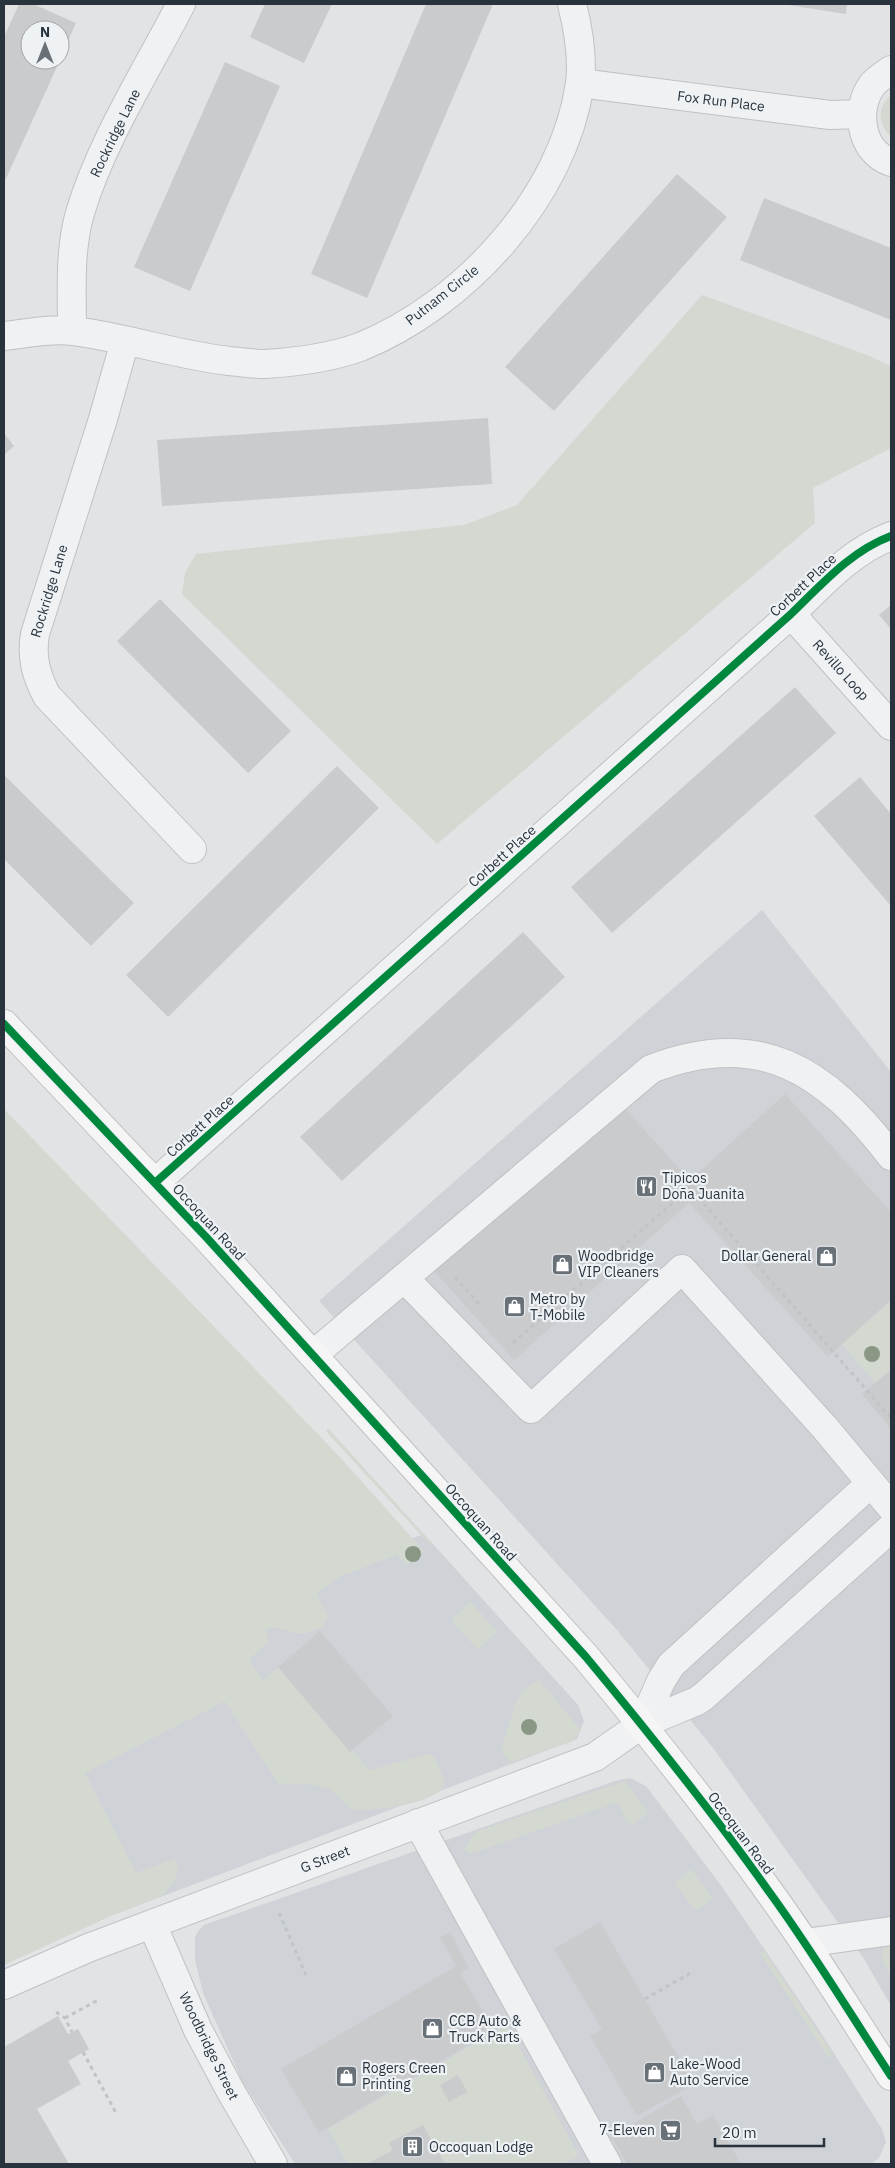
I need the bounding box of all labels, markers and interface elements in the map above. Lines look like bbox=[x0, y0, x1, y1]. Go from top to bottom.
north arrow bbox=[20, 20, 70, 70]
text: N bbox=[40, 23, 50, 41]
street label: Rockridge Lane bbox=[86, 86, 144, 180]
street label: Fox Run Place bbox=[676, 87, 766, 115]
street label: Putnam Circle bbox=[402, 261, 482, 329]
street label: Rockridge Lane bbox=[26, 542, 72, 640]
street label: Corbett Place bbox=[766, 549, 840, 621]
street label: Revillo Loop bbox=[809, 636, 873, 704]
street label: Corbett Place bbox=[464, 821, 540, 891]
street label: Corbett Place bbox=[162, 1091, 238, 1161]
place label: Tipicos Doña Juanita bbox=[662, 1169, 745, 1203]
restaurant icon: Tipicos Doña Juanita bbox=[634, 1174, 658, 1198]
street label: Occoquan Road bbox=[169, 1180, 249, 1264]
shop icon: Dollar General bbox=[815, 1244, 839, 1268]
place label: Woodbridge VIP Cleaners bbox=[578, 1247, 659, 1281]
place label: Dollar General bbox=[721, 1247, 811, 1265]
shop icon: Woodbridge VIP Cleaners bbox=[550, 1252, 574, 1276]
place label: Metro by T-Mobile bbox=[530, 1290, 586, 1324]
shop icon: Metro by T-Mobile bbox=[502, 1295, 526, 1319]
street label: Occoquan Road bbox=[441, 1479, 521, 1565]
street label: Occoquan Road bbox=[704, 1788, 778, 1878]
street label: G Street bbox=[298, 1841, 352, 1877]
street label: Woodbridge Street bbox=[175, 1989, 243, 2103]
place label: CCB Auto & Truck Parts bbox=[449, 2012, 522, 2046]
shop icon: CCB Auto & Truck Parts bbox=[421, 2017, 445, 2041]
place label: Lake-Wood Auto Service bbox=[670, 2055, 749, 2089]
place label: Rogers Creen Printing bbox=[362, 2059, 446, 2093]
shop icon: Lake-Wood Auto Service bbox=[642, 2060, 666, 2084]
shop icon: Rogers Creen Printing bbox=[334, 2064, 358, 2088]
scale bar bbox=[715, 2116, 824, 2148]
supermarket icon: 7-Eleven bbox=[659, 2118, 683, 2142]
place label: 7-Eleven bbox=[599, 2121, 655, 2139]
text: 20 m bbox=[722, 2123, 757, 2142]
building icon: Occoquan Lodge bbox=[401, 2135, 425, 2159]
place label: Occoquan Lodge bbox=[429, 2138, 534, 2156]

